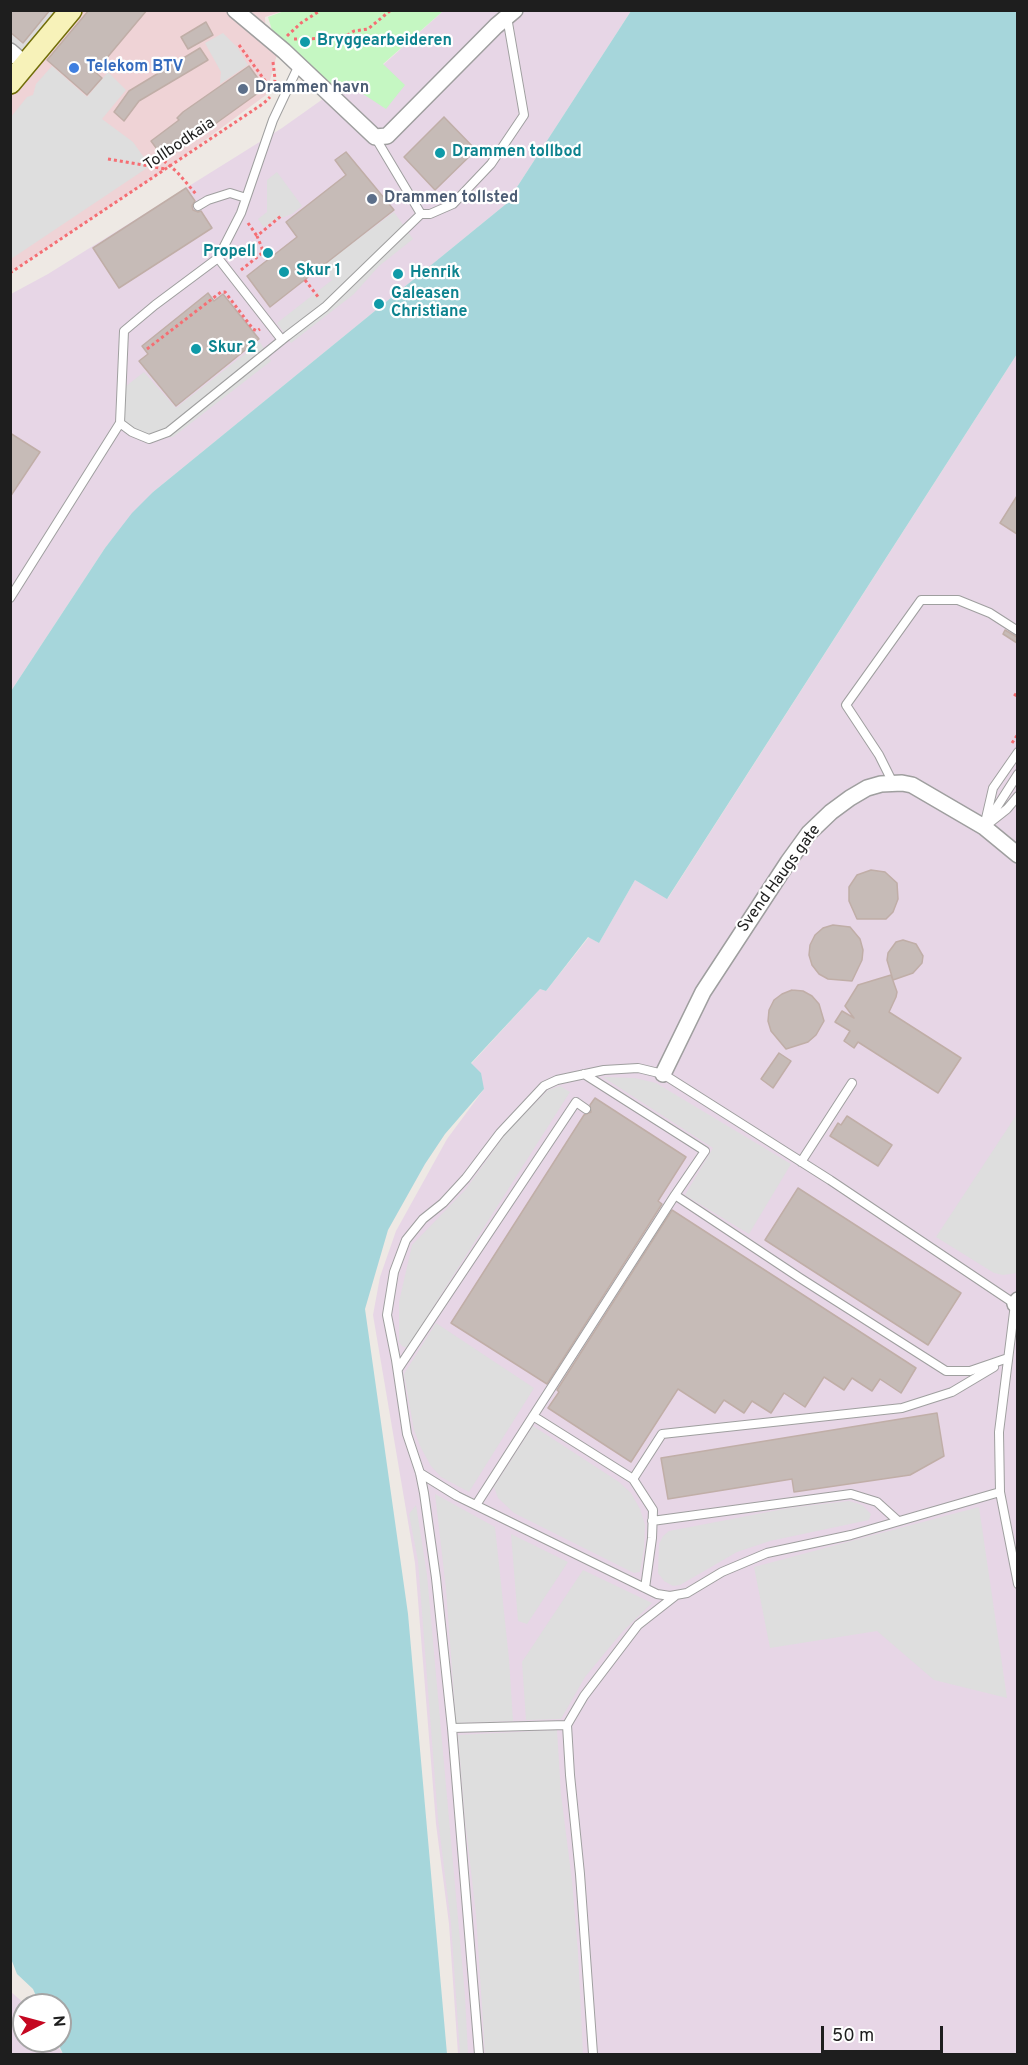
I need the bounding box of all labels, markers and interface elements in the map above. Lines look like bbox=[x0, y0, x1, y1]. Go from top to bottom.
place label: Bryggearbeideren bbox=[317, 32, 452, 52]
marker: Bryggearbeideren bbox=[298, 35, 312, 49]
place label: Telekom BTV bbox=[86, 58, 183, 78]
marker: Telekom BTV bbox=[67, 61, 81, 75]
place label: Drammen havn bbox=[255, 79, 369, 99]
marker: Drammen havn bbox=[236, 82, 250, 96]
street label: Tollbodkaia bbox=[141, 114, 219, 176]
place label: Drammen tollbod bbox=[452, 143, 582, 163]
marker: Drammen tollbod bbox=[433, 146, 447, 160]
place label: Drammen tollsted bbox=[384, 189, 518, 209]
marker: Drammen tollsted bbox=[365, 192, 379, 206]
place label: Propell bbox=[203, 243, 256, 263]
marker: Propell bbox=[261, 246, 275, 260]
place label: Skur 1 bbox=[296, 262, 341, 282]
place label: Henrik bbox=[410, 264, 460, 284]
marker: Skur 1 bbox=[277, 265, 291, 279]
marker: Henrik bbox=[391, 267, 405, 281]
place label: Galeasen Christiane bbox=[391, 285, 467, 323]
marker: Galeasen Christiane bbox=[372, 297, 386, 311]
place label: Skur 2 bbox=[208, 339, 256, 359]
marker: Skur 2 bbox=[189, 342, 203, 356]
street label: Svend Haugs gate bbox=[735, 821, 825, 937]
north arrow bbox=[12, 1993, 72, 2053]
scale bar bbox=[824, 2014, 946, 2052]
text: N bbox=[47, 2015, 68, 2028]
text: 50 m bbox=[832, 2025, 874, 2048]

